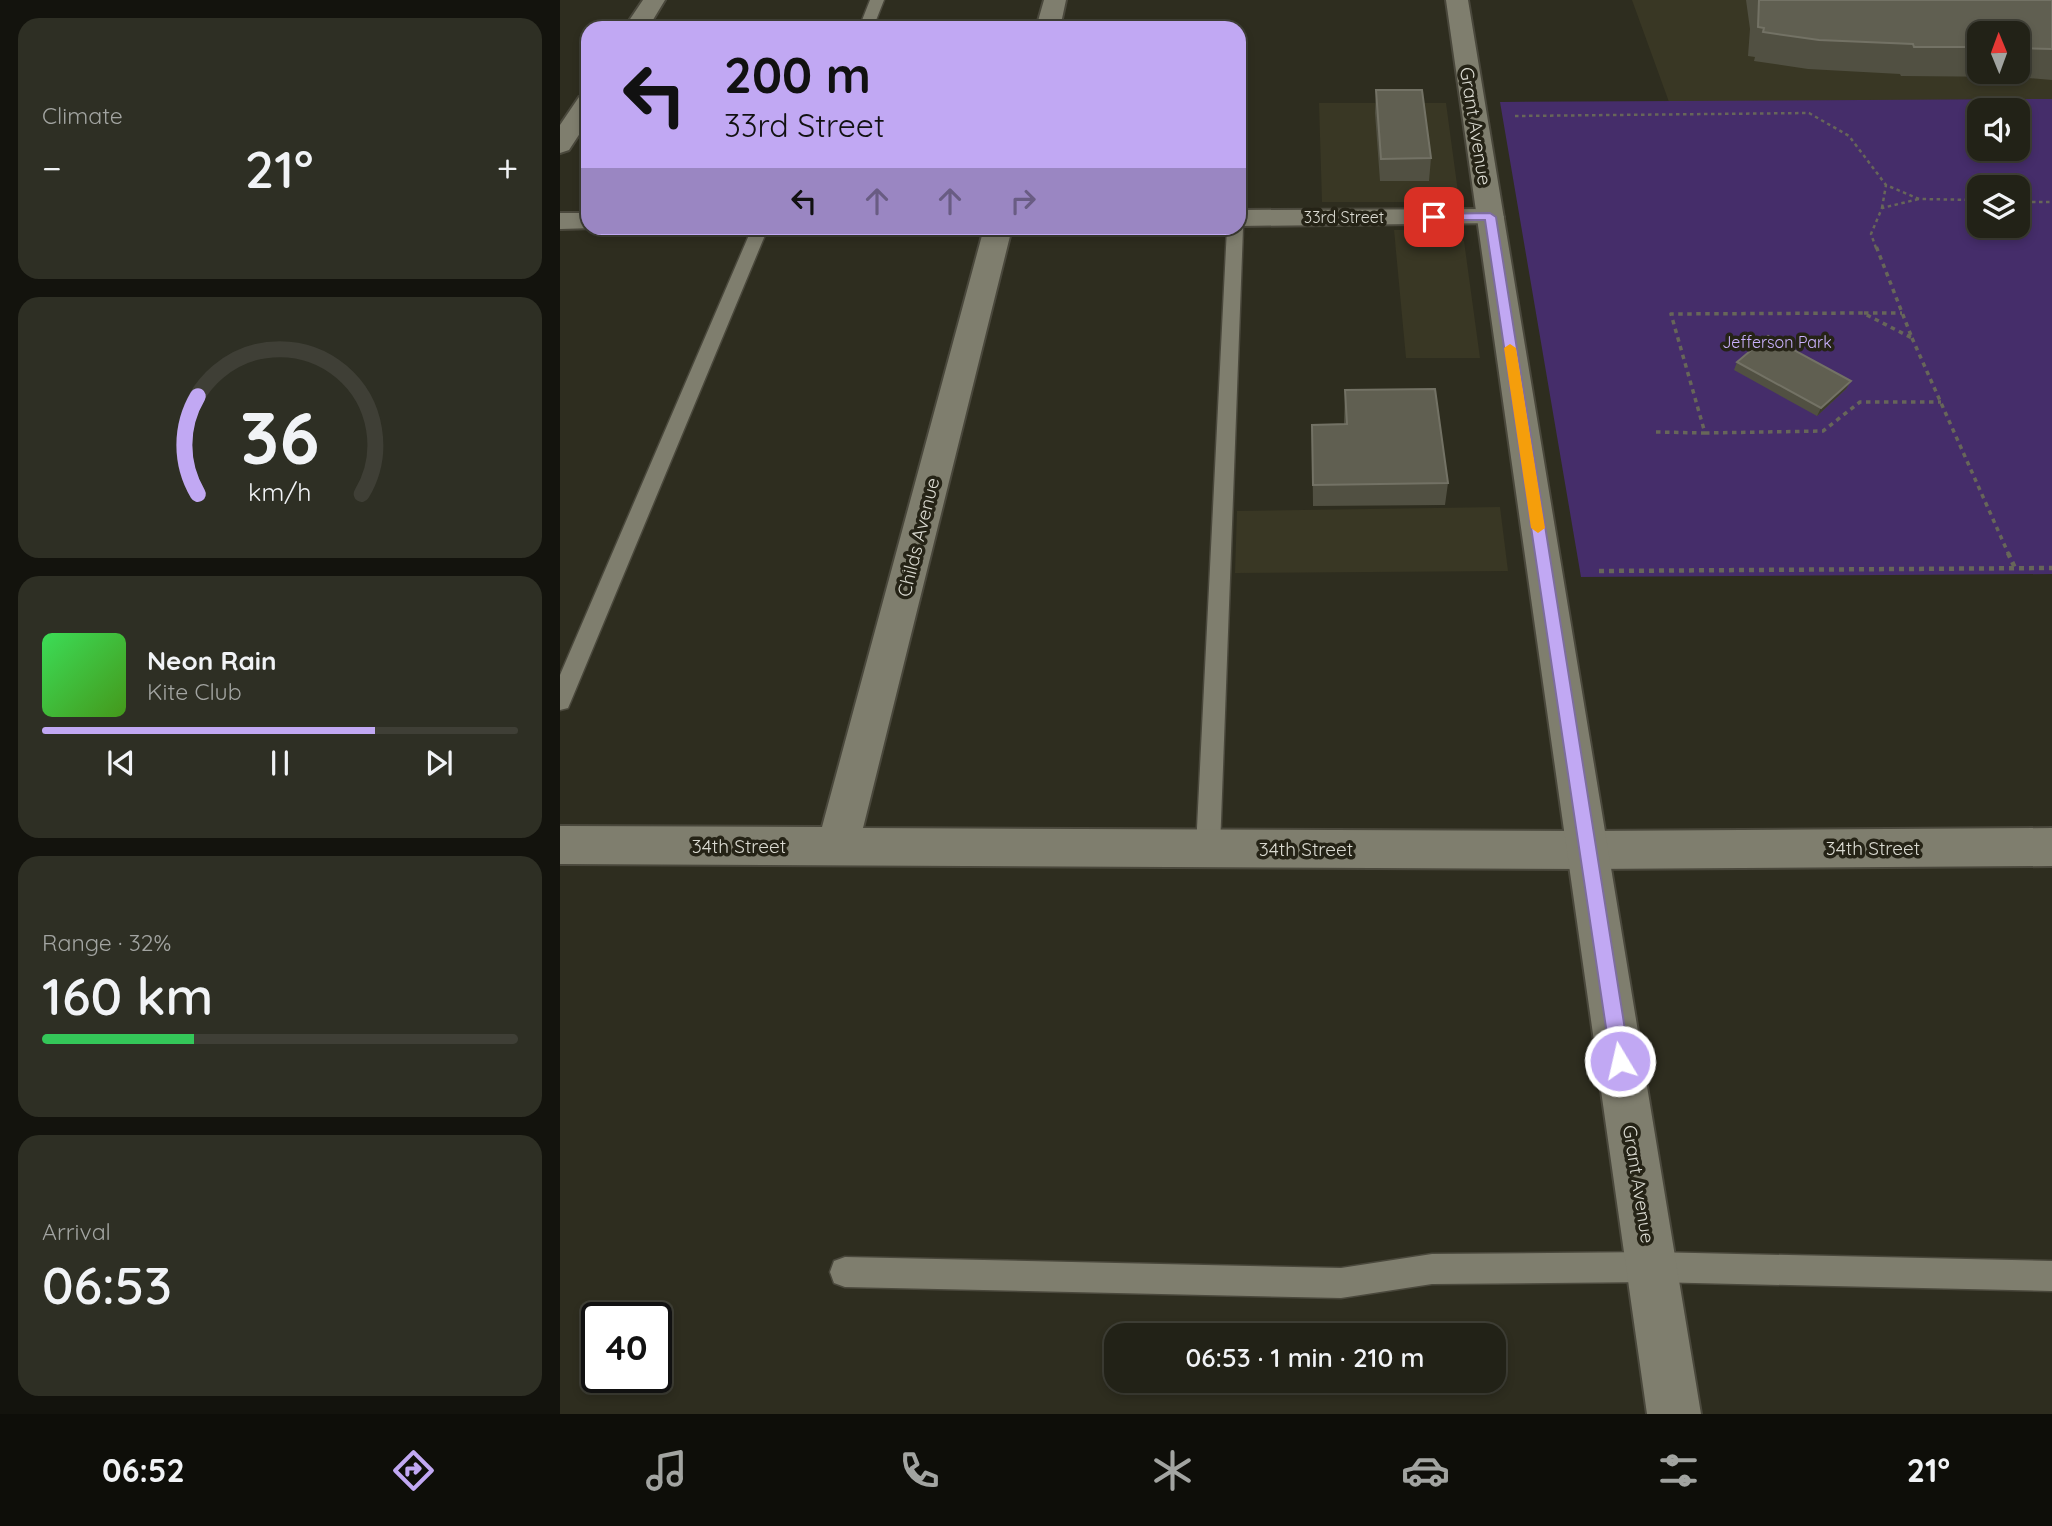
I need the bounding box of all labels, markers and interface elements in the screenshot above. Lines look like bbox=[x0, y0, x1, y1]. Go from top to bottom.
north arrow bbox=[1967, 21, 2030, 84]
map controls bbox=[1967, 21, 2030, 238]
text: 200 m bbox=[724, 44, 871, 105]
icon: left bbox=[609, 49, 700, 140]
street label: Grant Avenue bbox=[1455, 65, 1497, 187]
button: sound bbox=[1967, 98, 2030, 161]
text: Climate bbox=[42, 101, 123, 130]
text: 33rd Street bbox=[724, 105, 885, 145]
text: 21° bbox=[245, 136, 313, 201]
text: − bbox=[42, 144, 62, 192]
text: + bbox=[497, 144, 518, 192]
button: layers bbox=[1967, 175, 2030, 238]
icon: left bbox=[785, 182, 823, 220]
icon: ahead bbox=[858, 182, 896, 220]
icon: ahead bbox=[931, 182, 969, 220]
icon: right bbox=[1004, 182, 1042, 220]
pin bbox=[1404, 187, 1464, 247]
icon: arrive bbox=[1415, 198, 1453, 236]
street label: 33rd Street bbox=[1304, 207, 1384, 227]
park label: Jefferson Park bbox=[1722, 332, 1832, 352]
text: 36 bbox=[240, 391, 320, 482]
street label: Childs Avenue bbox=[892, 475, 944, 599]
text: km/h bbox=[248, 476, 312, 507]
text: Neon Rain bbox=[147, 644, 276, 677]
text: Kite Club bbox=[147, 677, 242, 706]
icon: previous bbox=[102, 744, 140, 782]
icon: pause bbox=[261, 744, 299, 782]
icon: next bbox=[420, 744, 458, 782]
street label: 34th Street bbox=[692, 834, 786, 858]
street label: 34th Street bbox=[1826, 836, 1920, 860]
street label: 34th Street bbox=[1259, 837, 1353, 861]
text: Range · 32% bbox=[42, 928, 171, 957]
text: 160 km bbox=[42, 963, 213, 1028]
position arrow bbox=[1583, 1024, 1657, 1098]
street label: Grant Avenue bbox=[1618, 1123, 1660, 1245]
text: Arrival bbox=[42, 1217, 111, 1246]
text: 06:53 bbox=[42, 1252, 172, 1317]
speed limit sign: 40 bbox=[581, 1302, 672, 1393]
text: 06:53 · 1 min · 210 m bbox=[1186, 1341, 1424, 1374]
icon: directions bbox=[389, 1446, 438, 1495]
icon: music bbox=[642, 1446, 691, 1495]
icon: phone bbox=[895, 1446, 944, 1495]
icon: climate bbox=[1148, 1446, 1197, 1495]
icon: car bbox=[1401, 1446, 1450, 1495]
icon: filters bbox=[1654, 1446, 1703, 1495]
text: 06:52 bbox=[102, 1450, 185, 1490]
text: 21° bbox=[1907, 1450, 1950, 1490]

